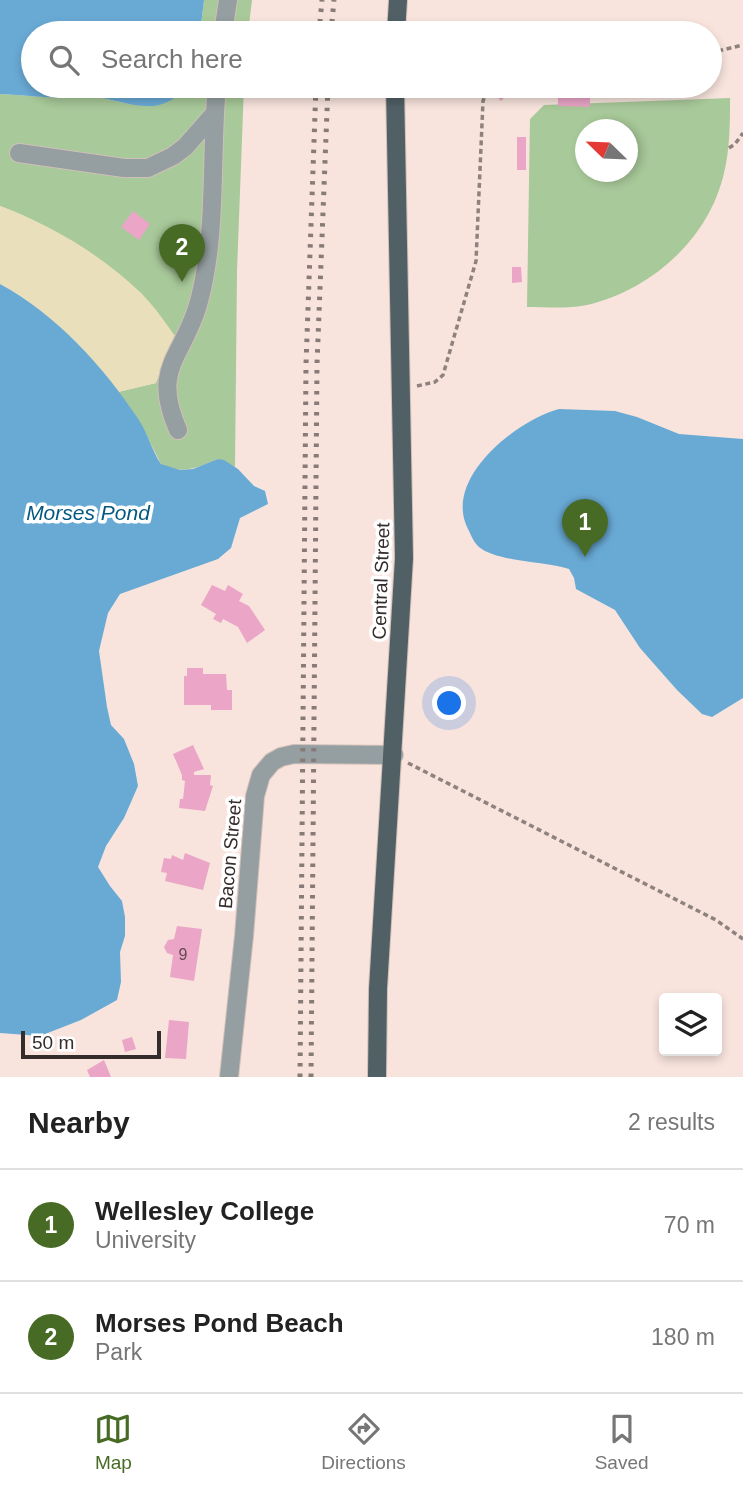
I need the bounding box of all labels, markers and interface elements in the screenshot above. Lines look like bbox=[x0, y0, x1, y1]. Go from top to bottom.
search box bbox=[21, 21, 722, 98]
icon: search bbox=[45, 41, 83, 79]
text: Search here bbox=[101, 44, 243, 74]
north arrow bbox=[575, 119, 638, 182]
pin: 2 bbox=[159, 224, 205, 282]
pin: 1 bbox=[562, 499, 608, 557]
water label: Morses Pond bbox=[26, 501, 151, 524]
street label: Central Street bbox=[368, 521, 394, 640]
your location bbox=[432, 686, 466, 720]
street label: Bacon Street bbox=[215, 798, 245, 910]
house number: 9 bbox=[179, 946, 188, 963]
map controls bbox=[659, 993, 722, 1056]
button: layers bbox=[659, 993, 722, 1056]
scale bar bbox=[21, 1028, 161, 1060]
text: 50 m bbox=[32, 1032, 74, 1053]
text: Nearby bbox=[28, 1106, 130, 1139]
text: 2 results bbox=[628, 1109, 715, 1135]
text: Wellesley College bbox=[95, 1196, 314, 1226]
text: 1 bbox=[45, 1212, 57, 1238]
text: 70 m bbox=[664, 1212, 715, 1238]
text: University bbox=[95, 1227, 196, 1253]
text: Morses Pond Beach bbox=[95, 1308, 344, 1338]
text: 2 bbox=[45, 1324, 57, 1350]
text: 180 m bbox=[651, 1324, 715, 1350]
text: Park bbox=[95, 1339, 142, 1365]
tab: Map bbox=[94, 1410, 132, 1474]
tab: Directions bbox=[321, 1410, 406, 1474]
tab: Saved bbox=[595, 1410, 649, 1474]

